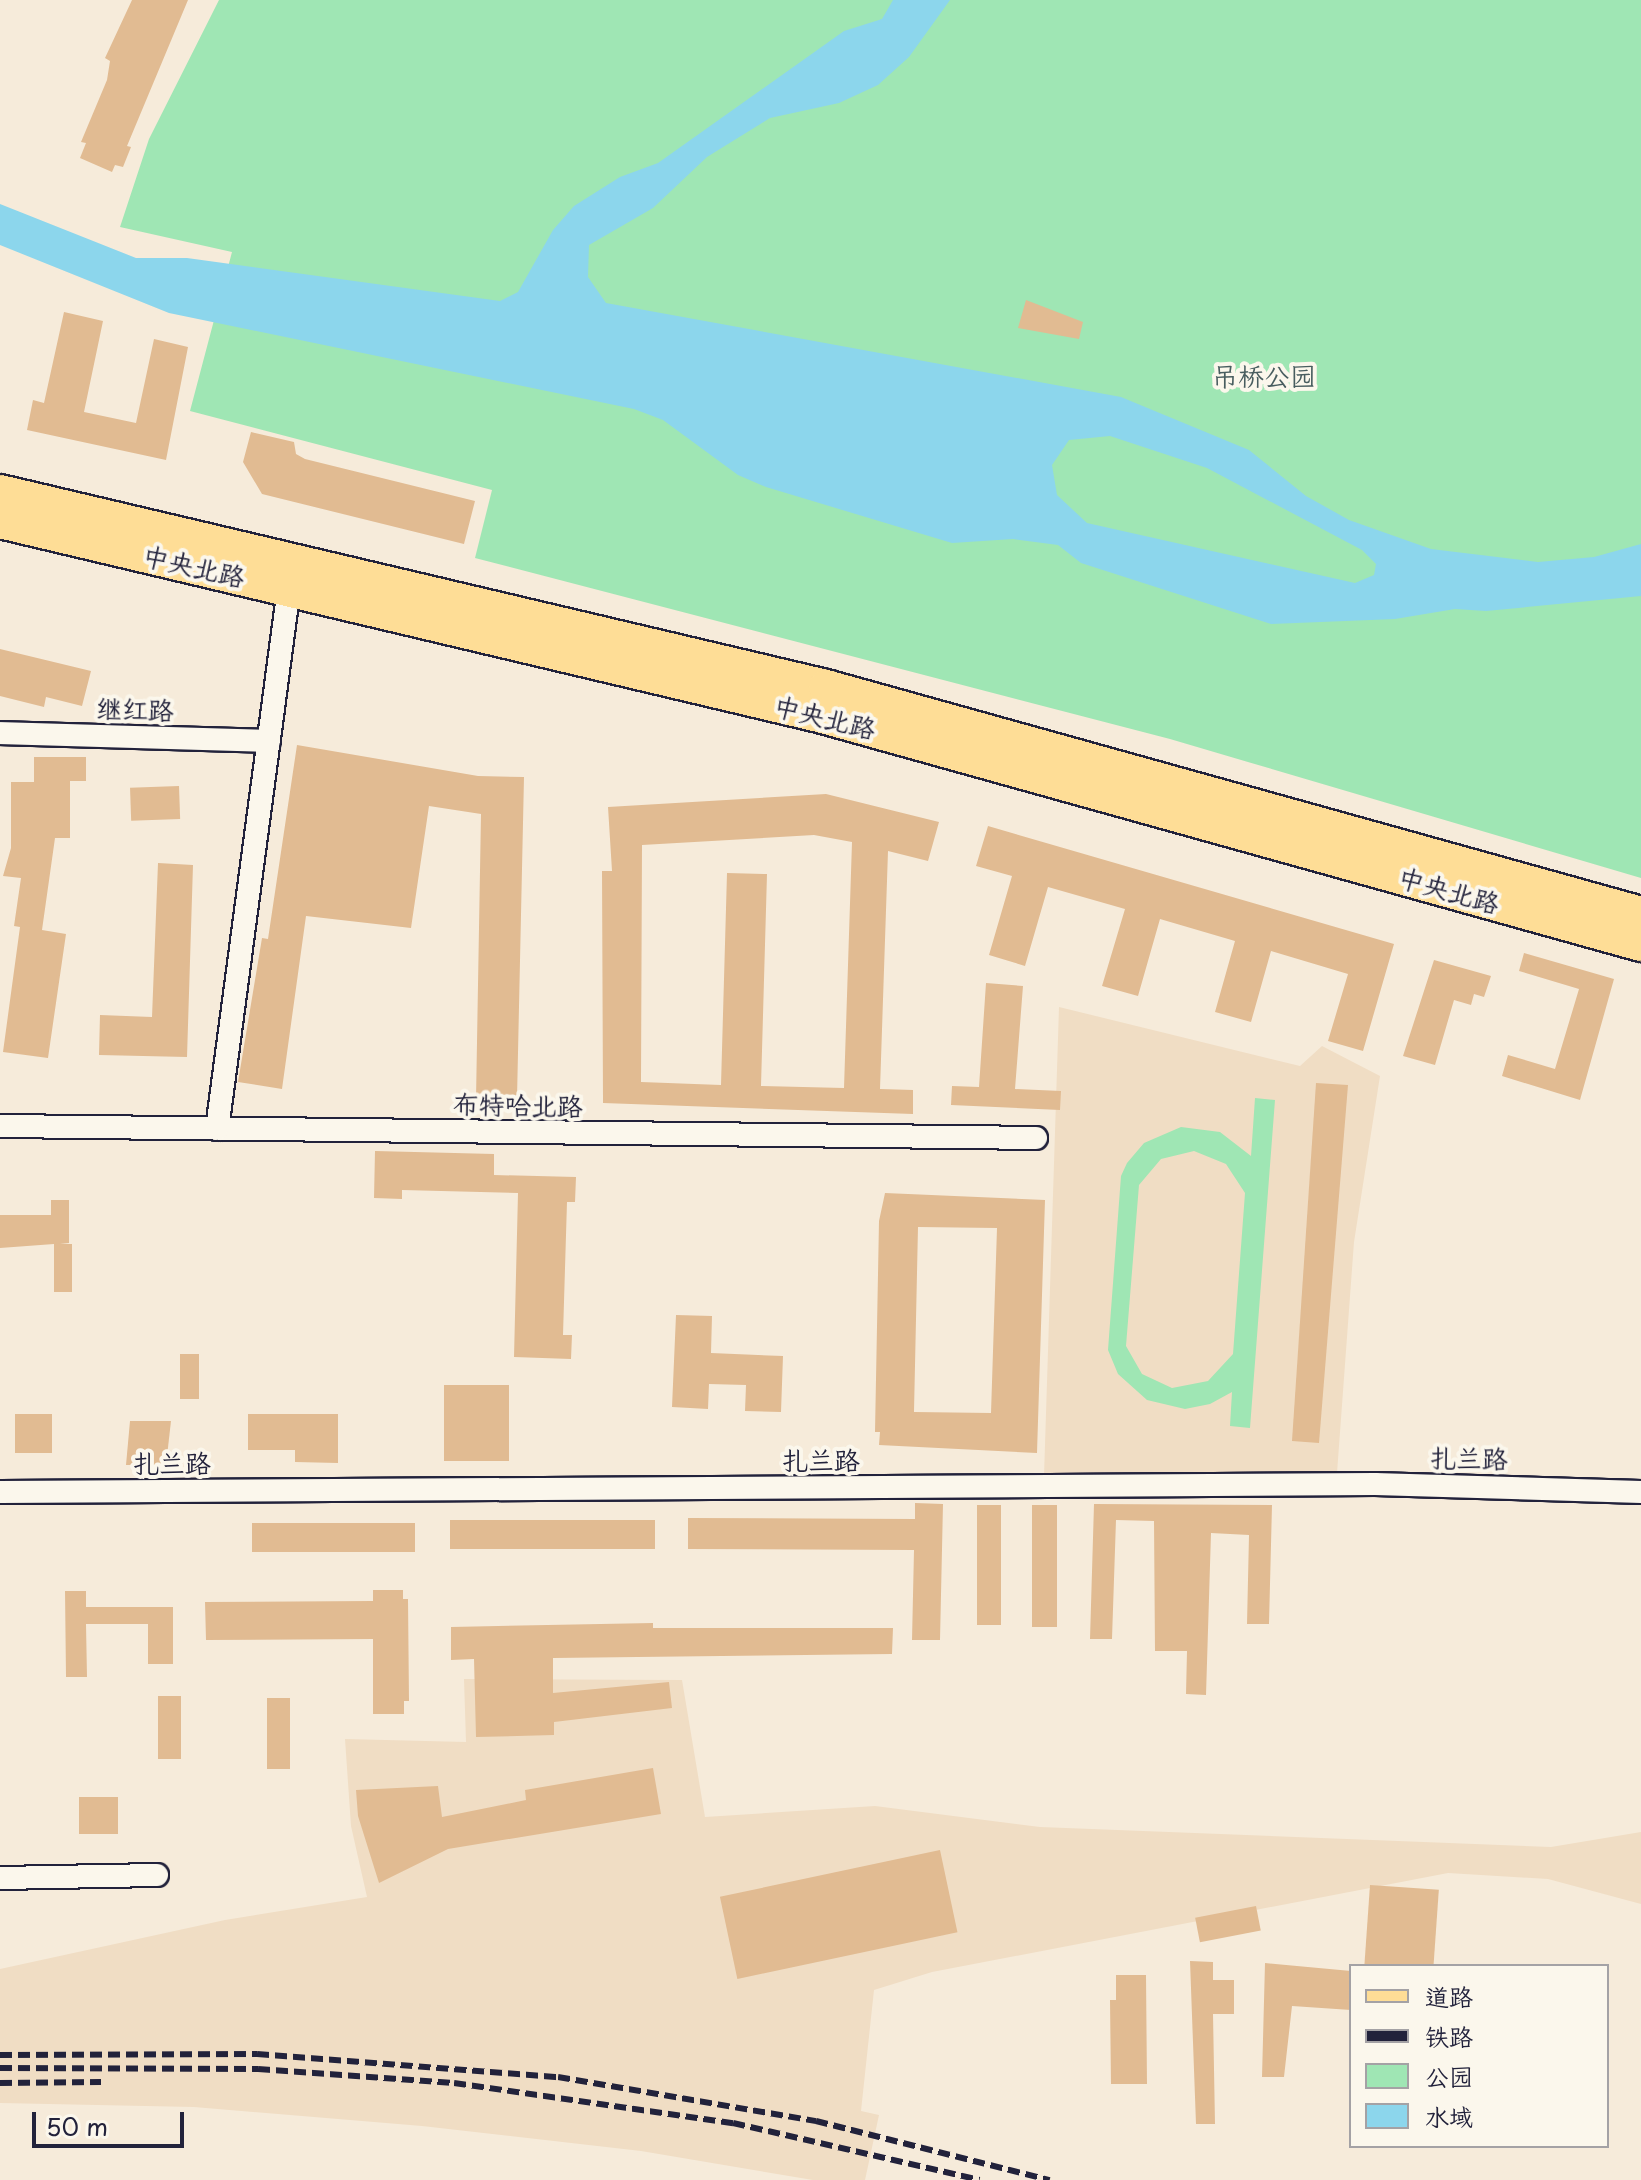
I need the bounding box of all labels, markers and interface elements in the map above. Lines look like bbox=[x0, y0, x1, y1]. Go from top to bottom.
park label: 吊桥公园 bbox=[1212, 360, 1316, 392]
street label: 中央北路 bbox=[140, 539, 248, 593]
street label: 中央北路 bbox=[771, 689, 879, 745]
street label: 继红路 bbox=[95, 692, 175, 726]
street label: 中央北路 bbox=[1395, 861, 1503, 919]
street label: 布特哈北路 bbox=[453, 1088, 583, 1122]
street label: 扎兰路 bbox=[1430, 1442, 1508, 1474]
street label: 扎兰路 bbox=[782, 1444, 860, 1476]
street label: 扎兰路 bbox=[133, 1447, 211, 1479]
legend bbox=[1349, 1964, 1609, 2148]
text: 道路 bbox=[1425, 1978, 1473, 2014]
text: 铁路 bbox=[1425, 2018, 1473, 2054]
text: 公园 bbox=[1425, 2058, 1473, 2094]
scale bar bbox=[36, 2096, 188, 2146]
text: 水域 bbox=[1425, 2098, 1473, 2134]
text: 50 m bbox=[46, 2108, 108, 2144]

